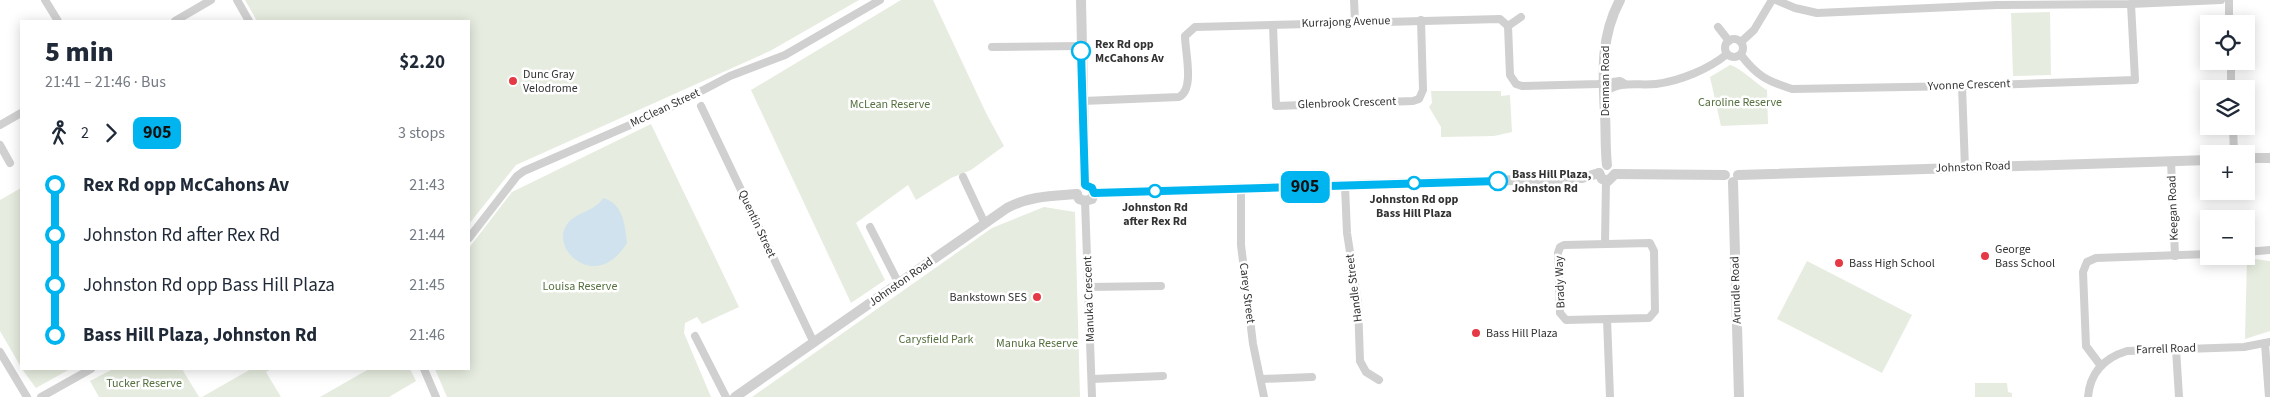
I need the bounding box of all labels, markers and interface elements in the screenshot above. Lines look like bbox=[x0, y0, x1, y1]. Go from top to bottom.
street label: Kurrajong Avenue bbox=[1301, 12, 1391, 32]
map controls bbox=[2200, 15, 2255, 265]
button: locate bbox=[2200, 15, 2255, 70]
text: 5 min bbox=[45, 32, 114, 72]
place label: Rex Rd opp McCahons Av bbox=[1095, 36, 1165, 67]
marker: Rex Rd opp McCahons Av bbox=[1071, 41, 1091, 61]
street label: Denman Road bbox=[1597, 46, 1614, 116]
text: $2.20 bbox=[399, 49, 445, 76]
place label: Dunc Gray Velodrome bbox=[523, 66, 578, 97]
text: 21:41 – 21:46 · Bus bbox=[45, 71, 166, 93]
marker: Dunc Gray Velodrome bbox=[507, 75, 519, 87]
street label: Yvonne Crescent bbox=[1926, 75, 2011, 95]
button: layers bbox=[2200, 80, 2255, 135]
street label: McClean Street bbox=[627, 84, 703, 132]
street label: Glenbrook Crescent bbox=[1297, 93, 1397, 113]
park label: Caroline Reserve bbox=[1698, 94, 1782, 111]
park label: McLean Reserve bbox=[850, 96, 930, 113]
icon: walk bbox=[45, 119, 73, 147]
icon: forward bbox=[97, 119, 125, 147]
text: 905 bbox=[143, 120, 171, 145]
text: 2 bbox=[81, 122, 89, 144]
text: 3 stops bbox=[398, 122, 445, 144]
button: + bbox=[2200, 145, 2255, 200]
street label: Johnston Road bbox=[1935, 157, 2011, 177]
place label: Bass Hill Plaza, Johnston Rd bbox=[1512, 166, 1592, 197]
line badge: 905 bbox=[1276, 171, 1334, 203]
marker: Bass Hill Plaza, Johnston Rd bbox=[1488, 171, 1508, 191]
text: Rex Rd opp McCahons Av bbox=[83, 172, 289, 199]
text: 21:43 bbox=[409, 174, 445, 196]
text: 905 bbox=[1291, 174, 1319, 199]
street label: Keegan Road bbox=[2163, 175, 2183, 241]
marker: Johnston Rd opp Bass Hill Plaza bbox=[1407, 176, 1421, 190]
marker: Johnston Rd after Rex Rd bbox=[1148, 184, 1162, 198]
street label: Quentin Street bbox=[734, 187, 780, 261]
place label: Johnston Rd opp Bass Hill Plaza bbox=[1370, 191, 1459, 222]
place label: Johnston Rd after Rex Rd bbox=[1122, 199, 1188, 230]
button: − bbox=[2200, 210, 2255, 265]
text: Johnston Rd after Rex Rd bbox=[83, 222, 280, 249]
text: 21:44 bbox=[409, 224, 445, 246]
place label: George Bass School bbox=[1995, 241, 2055, 272]
marker: George Bass School bbox=[1979, 250, 1991, 262]
street label: Johnston Road bbox=[865, 253, 937, 311]
street label: Handle Street bbox=[1341, 253, 1367, 323]
street label: Brady Way bbox=[1551, 255, 1569, 309]
place label: Bass High School bbox=[1849, 255, 1935, 272]
street label: Manuka Crescent bbox=[1079, 256, 1099, 342]
street label: Arundle Road bbox=[1726, 256, 1746, 324]
marker: Bass High School bbox=[1833, 257, 1845, 269]
street label: Carey Street bbox=[1235, 262, 1259, 324]
text: Johnston Rd opp Bass Hill Plaza bbox=[83, 272, 335, 299]
text: 21:45 bbox=[409, 274, 445, 296]
park label: Louisa Reserve bbox=[543, 278, 617, 295]
place label: Bankstown SES bbox=[950, 289, 1027, 306]
marker: Bankstown SES bbox=[1031, 291, 1043, 303]
text: Bass Hill Plaza, Johnston Rd bbox=[83, 322, 317, 349]
text: 21:46 bbox=[409, 324, 445, 346]
place label: Bass Hill Plaza bbox=[1486, 325, 1558, 342]
marker: Bass Hill Plaza bbox=[1470, 327, 1482, 339]
park label: Carysfield Park bbox=[899, 331, 974, 348]
park label: Manuka Reserve bbox=[996, 335, 1078, 352]
street label: Farrell Road bbox=[2136, 339, 2196, 359]
park label: Tucker Reserve bbox=[106, 375, 182, 392]

